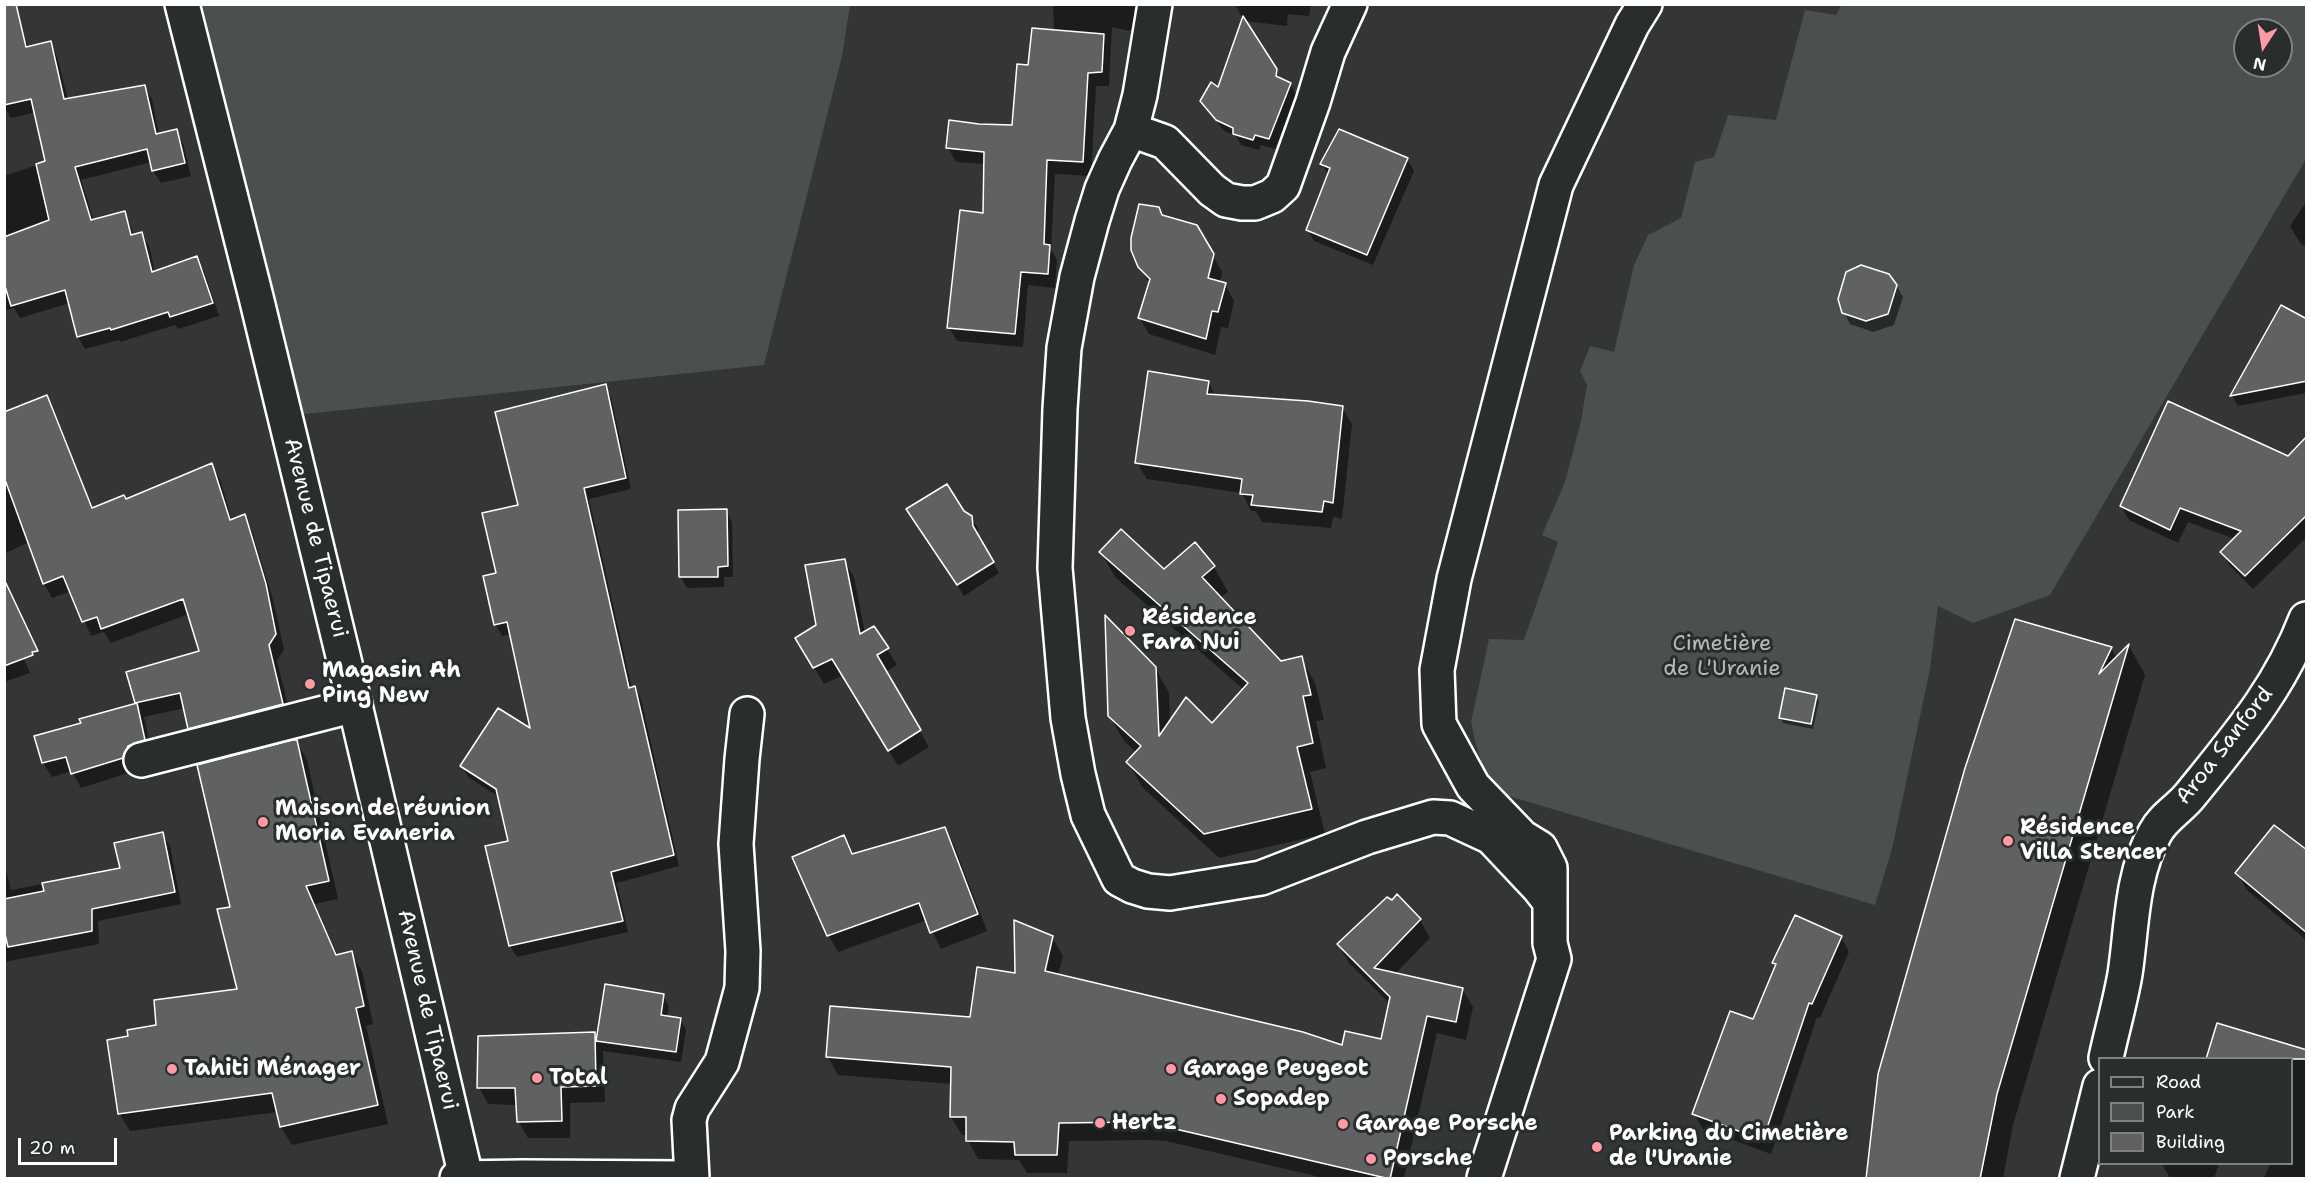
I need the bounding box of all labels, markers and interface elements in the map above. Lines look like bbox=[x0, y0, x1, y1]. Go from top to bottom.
north arrow bbox=[2233, 18, 2293, 78]
text: N bbox=[2251, 53, 2268, 76]
street label: Avenue de Tipaerui bbox=[277, 435, 353, 641]
place label: Résidence Fara Nui bbox=[1142, 605, 1257, 656]
marker: Résidence Fara Nui bbox=[1123, 624, 1137, 638]
park label: Cimetière de L'Uranie bbox=[1663, 631, 1781, 682]
place label: Magasin Ah Ping New bbox=[322, 658, 461, 710]
marker: Magasin Ah Ping New bbox=[303, 677, 317, 691]
street label: Aroa Sanford bbox=[2171, 682, 2279, 810]
place label: Maison de réunion Moria Evaneria bbox=[275, 796, 490, 848]
marker: Maison de réunion Moria Evaneria bbox=[256, 815, 270, 829]
place label: Résidence Villa Stencer bbox=[2020, 815, 2167, 866]
marker: Résidence Villa Stencer bbox=[2001, 834, 2015, 848]
street label: Avenue de Tipaerui bbox=[391, 907, 463, 1113]
place label: Tahiti Ménager bbox=[184, 1056, 361, 1082]
place label: Garage Peugeot bbox=[1183, 1056, 1368, 1082]
legend bbox=[2098, 1057, 2293, 1165]
marker: Tahiti Ménager bbox=[165, 1062, 179, 1076]
marker: Garage Peugeot bbox=[1164, 1062, 1178, 1076]
place label: Total bbox=[549, 1065, 608, 1091]
text: Road bbox=[2156, 1070, 2201, 1094]
marker: Total bbox=[530, 1071, 544, 1085]
place label: Sopadep bbox=[1233, 1086, 1330, 1112]
marker: Sopadep bbox=[1214, 1092, 1228, 1106]
text: Park bbox=[2156, 1100, 2195, 1124]
place label: Hertz bbox=[1112, 1110, 1177, 1136]
place label: Garage Porsche bbox=[1355, 1111, 1538, 1137]
marker: Hertz bbox=[1093, 1116, 1107, 1130]
marker: Garage Porsche bbox=[1336, 1117, 1350, 1131]
place label: Parking du Cimetière de l'Uranie bbox=[1609, 1121, 1848, 1172]
scale bar bbox=[21, 1126, 120, 1164]
text: Building bbox=[2156, 1130, 2225, 1154]
text: 20 m bbox=[29, 1136, 75, 1160]
marker: Parking du Cimetière de l'Uranie bbox=[1590, 1140, 1604, 1154]
place label: Porsche bbox=[1383, 1146, 1473, 1172]
marker: Porsche bbox=[1364, 1152, 1378, 1166]

